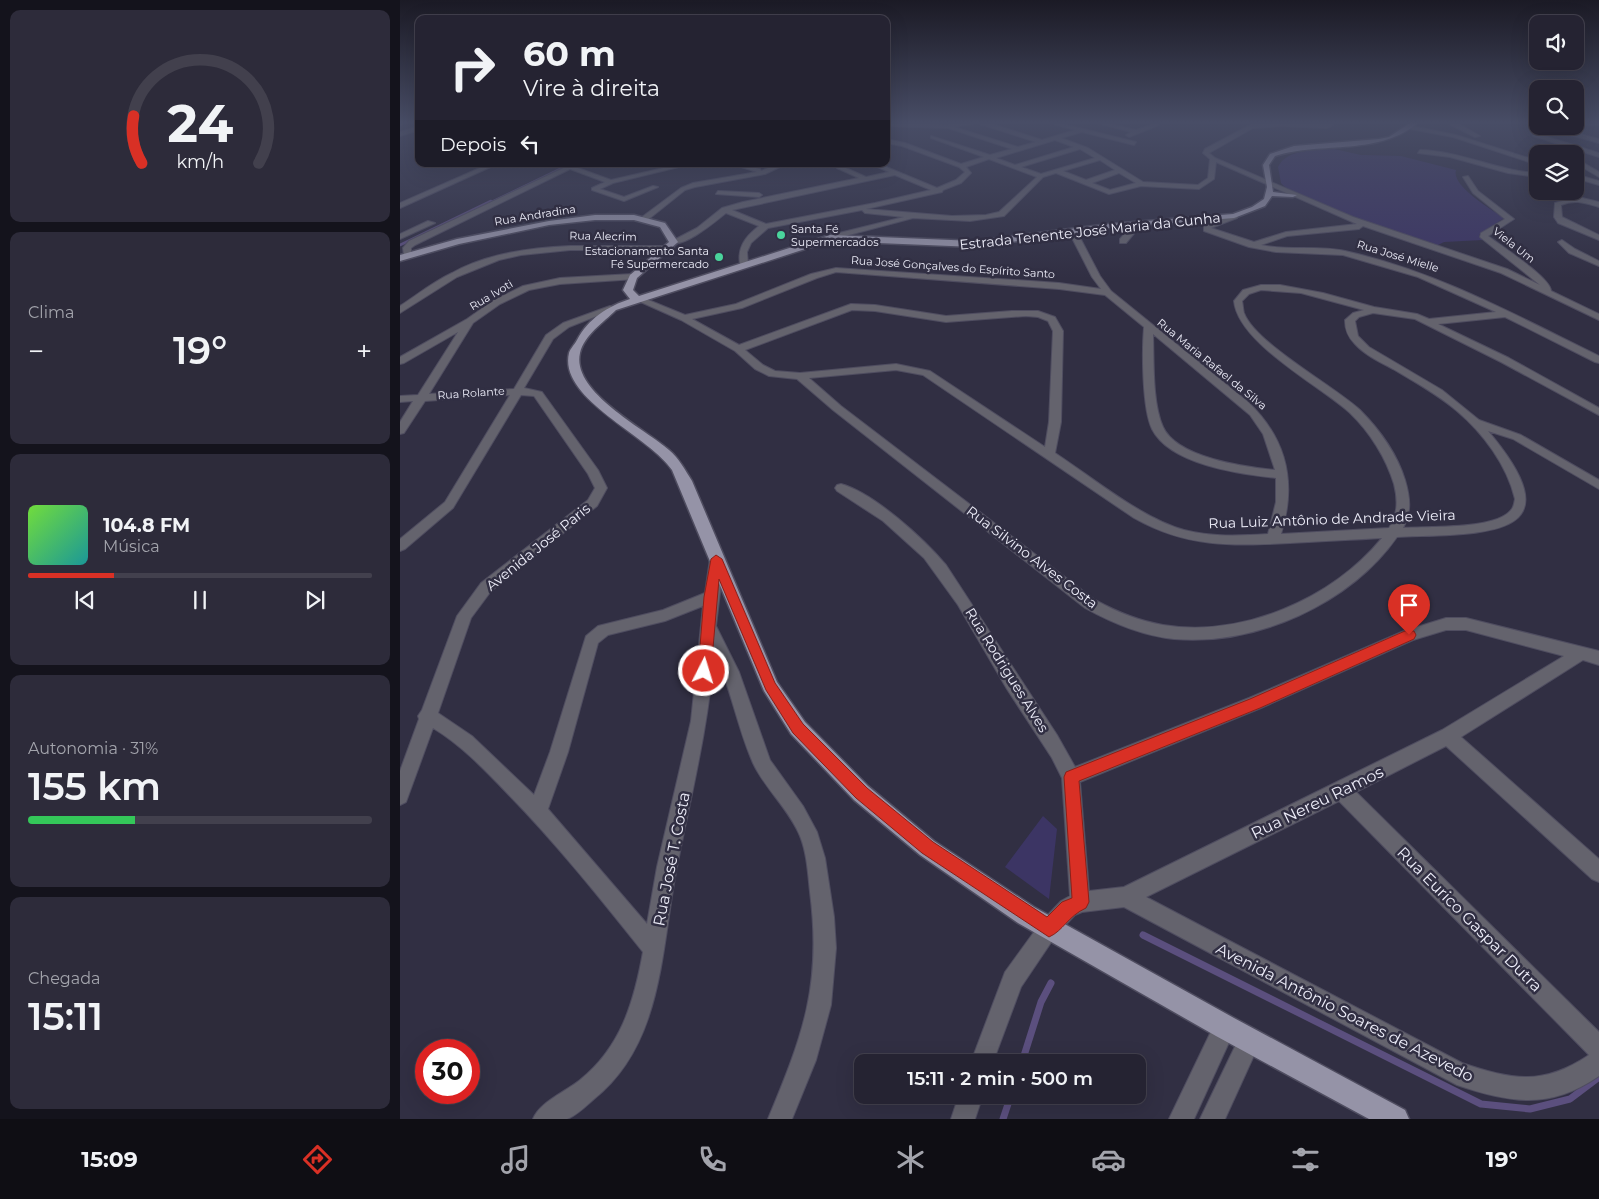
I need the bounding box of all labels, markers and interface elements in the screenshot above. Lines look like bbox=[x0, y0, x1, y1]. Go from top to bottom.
map controls bbox=[1529, 15, 1584, 200]
button: sound bbox=[1529, 15, 1584, 70]
text: 60 m bbox=[523, 32, 616, 75]
icon: right bbox=[440, 35, 505, 100]
text: Vire à direita bbox=[523, 75, 660, 102]
button: search bbox=[1529, 80, 1584, 135]
text: 24 bbox=[167, 92, 233, 155]
icon: left bbox=[516, 130, 544, 158]
text: Depois bbox=[440, 133, 506, 156]
button: layers bbox=[1529, 145, 1584, 200]
text: km/h bbox=[176, 151, 224, 172]
street label: Rua Andradina bbox=[493, 202, 577, 228]
street label: Estrada Tenente José Maria da Cunha bbox=[959, 208, 1221, 254]
place label: Santa Fé Supermercados bbox=[791, 222, 879, 249]
street label: Viela Um bbox=[1490, 224, 1538, 266]
street label: Rua Alecrim bbox=[569, 228, 637, 244]
marker: Santa Fé Supermercados bbox=[775, 229, 787, 241]
street label: Rua José Mielle bbox=[1355, 237, 1441, 275]
place label: Estacionamento Santa Fé Supermercado bbox=[585, 244, 709, 271]
marker: Estacionamento Santa Fé Supermercado bbox=[713, 251, 725, 263]
street label: Rua José Gonçalves do Espírito Santo bbox=[850, 253, 1056, 281]
street label: Rua Ivoti bbox=[467, 277, 515, 313]
text: Clima bbox=[28, 303, 74, 322]
street label: Rua Maria Rafael da Silva bbox=[1154, 315, 1270, 413]
text: 19° bbox=[173, 327, 227, 374]
text: − bbox=[28, 334, 44, 368]
text: + bbox=[356, 334, 372, 368]
street label: Rua Rolante bbox=[437, 384, 505, 402]
street label: Avenida José Paris bbox=[482, 499, 594, 595]
street label: Rua Silvino Alves Costa bbox=[963, 502, 1101, 612]
street label: Rua Luiz Antônio de Andrade Vieira bbox=[1208, 506, 1456, 532]
text: 104.8 FM bbox=[103, 514, 190, 537]
text: Música bbox=[103, 537, 160, 556]
pin bbox=[1388, 584, 1430, 635]
icon: previous bbox=[71, 586, 99, 614]
icon: pause bbox=[186, 586, 214, 614]
icon: next bbox=[301, 586, 329, 614]
icon: arrive bbox=[1395, 591, 1423, 619]
street label: Rua Rodrigues Alves bbox=[961, 604, 1053, 736]
position arrow bbox=[677, 644, 729, 696]
text: Autonomia · 31% bbox=[28, 739, 158, 758]
street label: Rua Nereu Ramos bbox=[1248, 762, 1387, 843]
text: 155 km bbox=[28, 763, 161, 810]
street label: Rua José T. Costa bbox=[649, 790, 694, 928]
street label: Rua Eurico Gaspar Dutra bbox=[1393, 843, 1546, 996]
street label: Avenida Antônio Soares de Azevedo bbox=[1213, 939, 1477, 1086]
text: Chegada bbox=[28, 969, 101, 988]
text: 15:11 bbox=[28, 993, 103, 1040]
speed limit sign: 30 bbox=[415, 1039, 480, 1104]
text: 15:11 · 2 min · 500 m bbox=[907, 1067, 1093, 1090]
icon: directions bbox=[300, 1142, 335, 1177]
icon: music bbox=[498, 1142, 533, 1177]
icon: phone bbox=[695, 1142, 730, 1177]
icon: climate bbox=[893, 1142, 928, 1177]
icon: car bbox=[1091, 1142, 1126, 1177]
icon: filters bbox=[1288, 1142, 1323, 1177]
text: 15:09 bbox=[81, 1146, 138, 1173]
text: 19° bbox=[1486, 1146, 1518, 1173]

